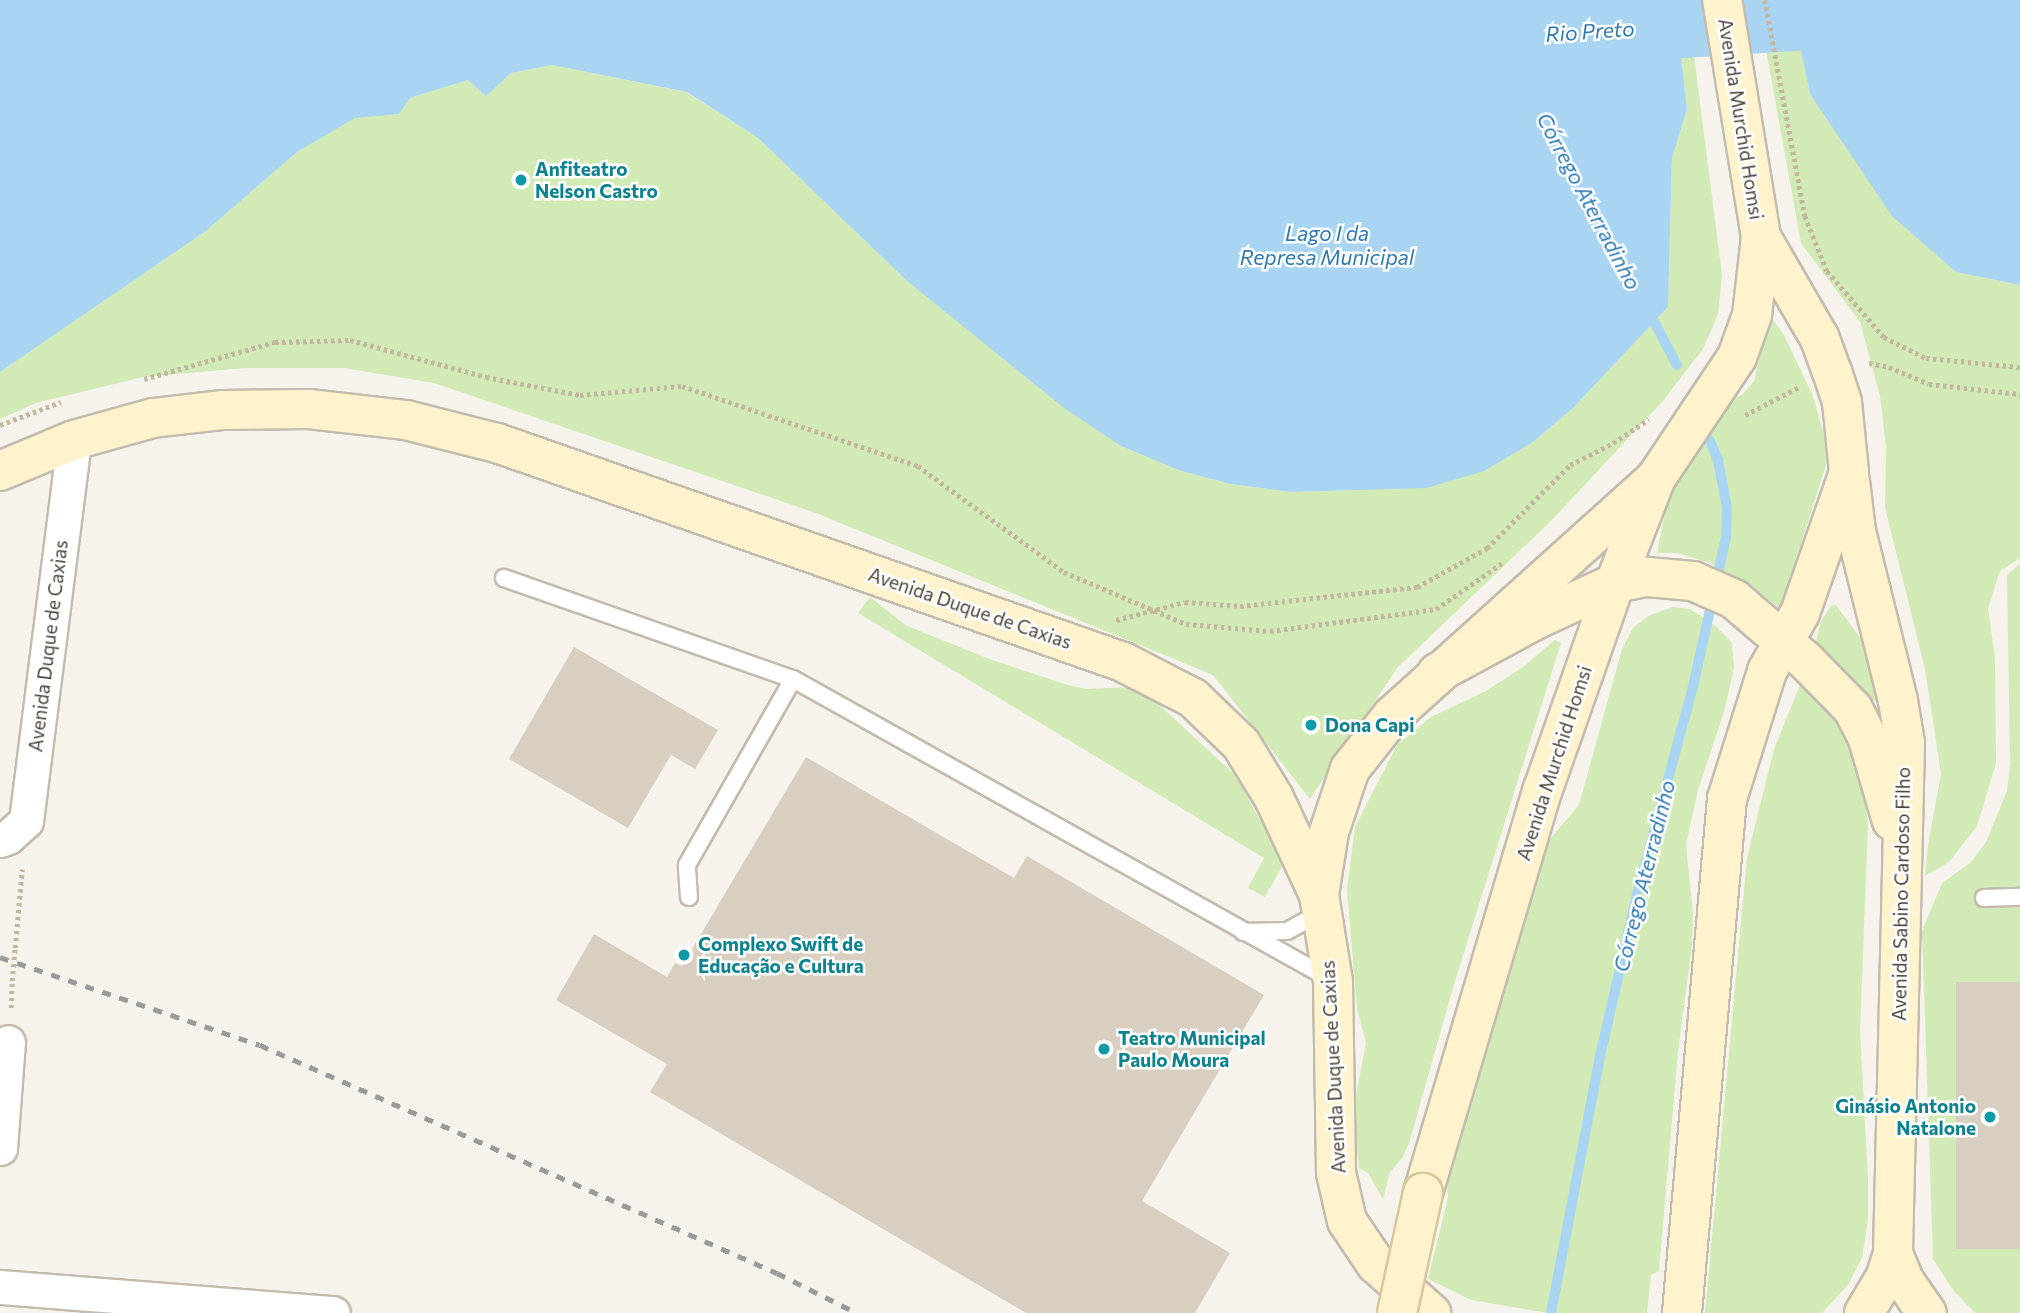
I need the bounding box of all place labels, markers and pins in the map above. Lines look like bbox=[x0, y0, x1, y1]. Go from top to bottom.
place label: Anfiteatro Nelson Castro bbox=[535, 158, 658, 202]
marker: Anfiteatro Nelson Castro bbox=[513, 172, 529, 188]
place label: Dona Capi bbox=[1325, 714, 1414, 736]
marker: Dona Capi bbox=[1303, 717, 1319, 733]
place label: Complexo Swift de Educação e Cultura bbox=[698, 933, 864, 977]
marker: Complexo Swift de Educação e Cultura bbox=[676, 947, 692, 963]
place label: Teatro Municipal Paulo Moura bbox=[1118, 1027, 1266, 1071]
marker: Teatro Municipal Paulo Moura bbox=[1096, 1041, 1112, 1057]
place label: Ginásio Antonio Natalone bbox=[1835, 1095, 1976, 1139]
marker: Ginásio Antonio Natalone bbox=[1982, 1109, 1998, 1125]

